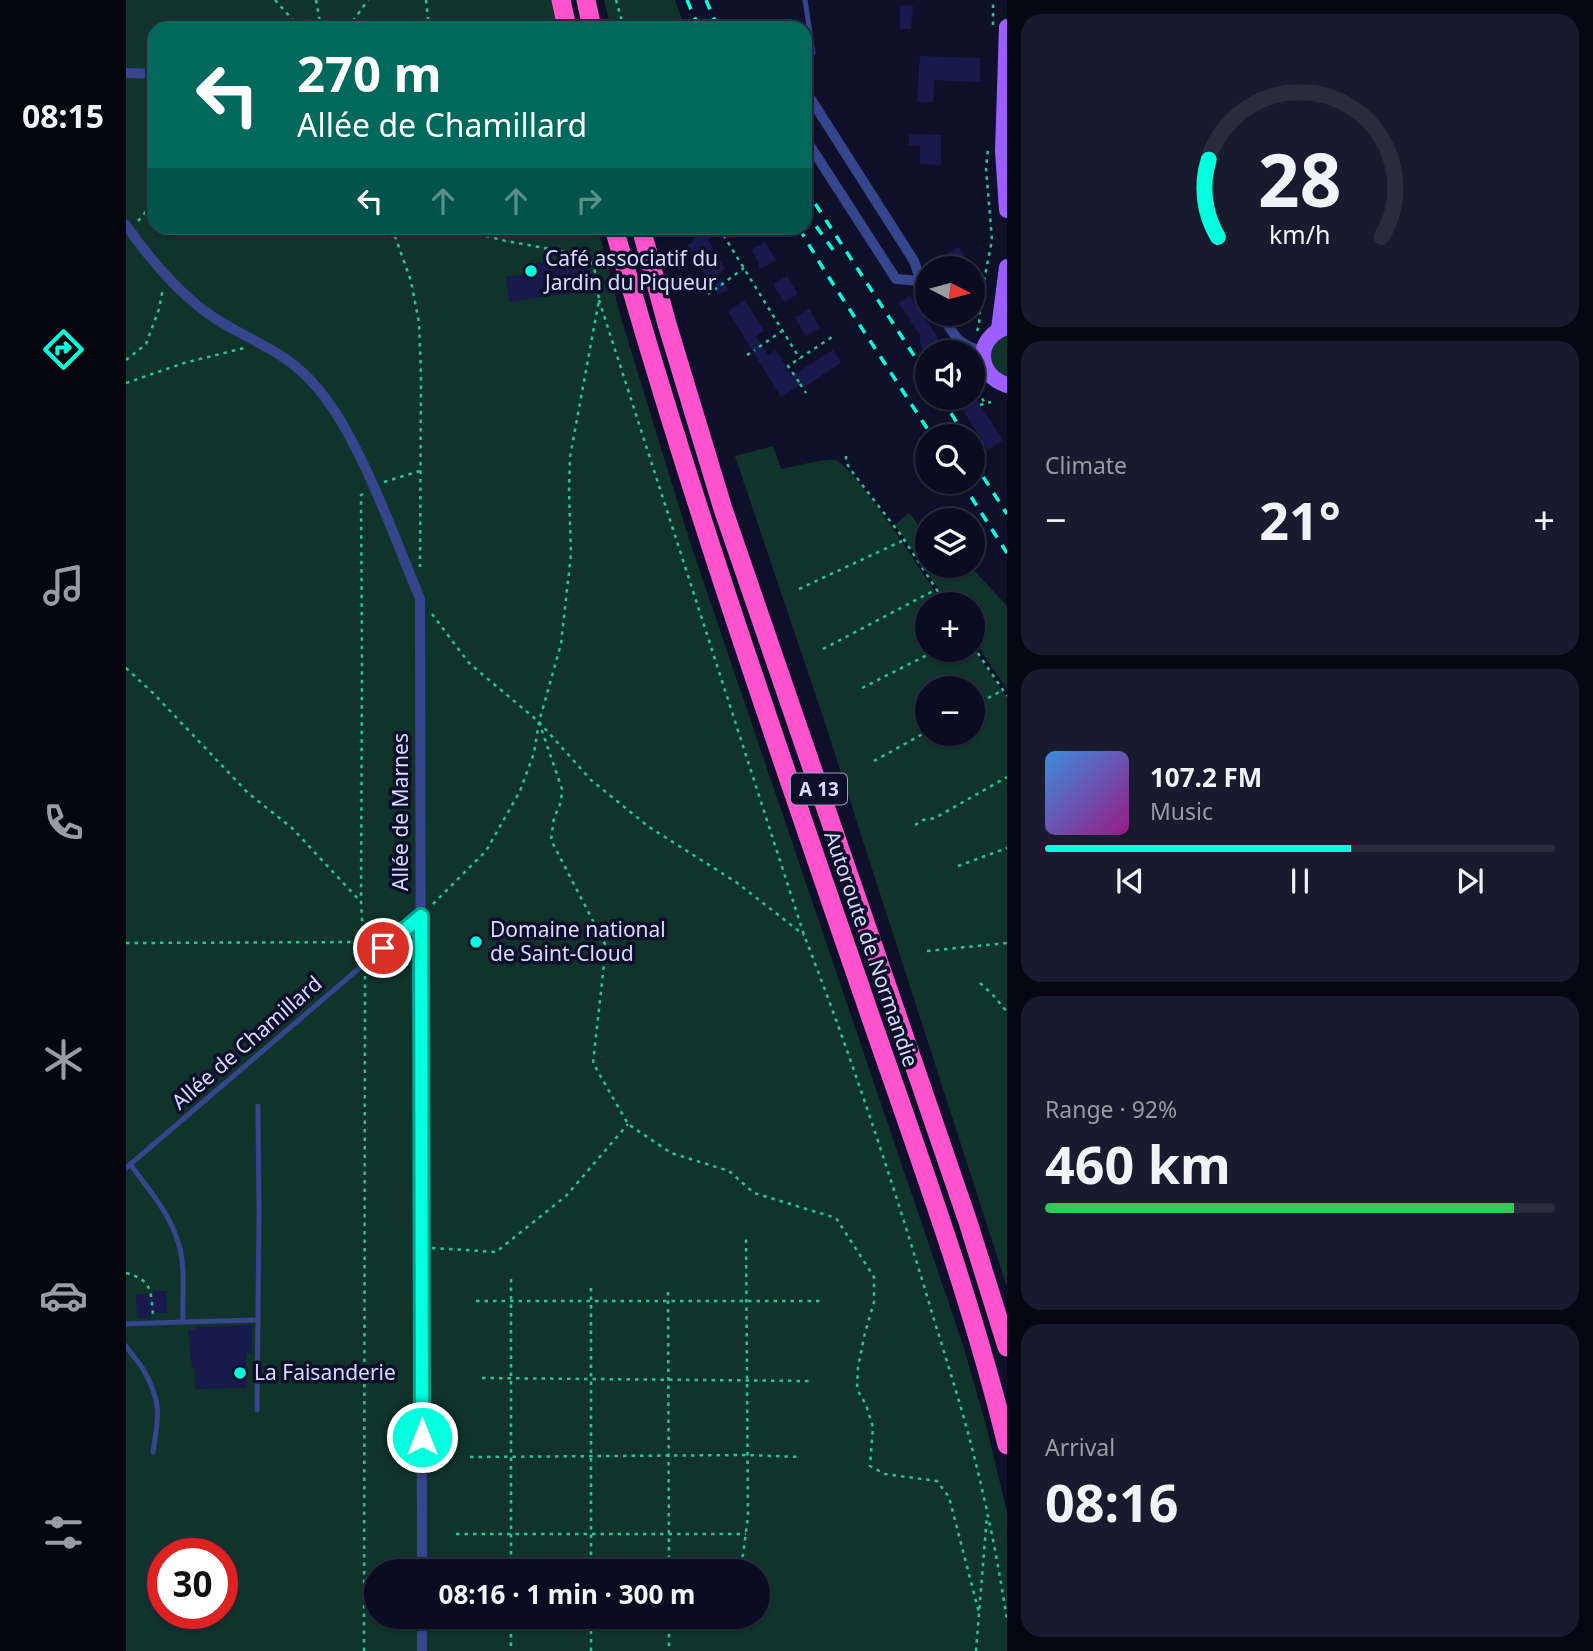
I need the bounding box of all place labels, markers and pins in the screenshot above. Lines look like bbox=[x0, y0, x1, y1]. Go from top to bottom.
place label: Café associatif du Jardin du Piqueur bbox=[543, 244, 718, 296]
marker: Café associatif du Jardin du Piqueur bbox=[523, 263, 539, 279]
place label: Domaine national de Saint-Cloud bbox=[490, 915, 666, 967]
pin bbox=[353, 918, 413, 978]
marker: Domaine national de Saint-Cloud bbox=[468, 934, 484, 950]
place label: La Faisanderie bbox=[254, 1358, 396, 1386]
marker: La Faisanderie bbox=[232, 1365, 248, 1381]

